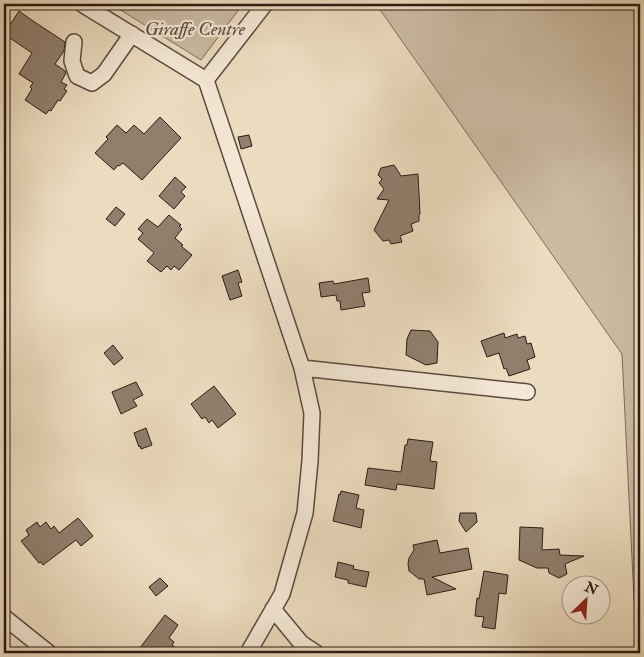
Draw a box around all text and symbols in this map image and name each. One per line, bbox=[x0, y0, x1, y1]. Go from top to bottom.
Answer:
park label: Giraffe Centre bbox=[145, 17, 246, 41]
north arrow bbox=[562, 574, 612, 624]
text: N bbox=[581, 578, 601, 599]

